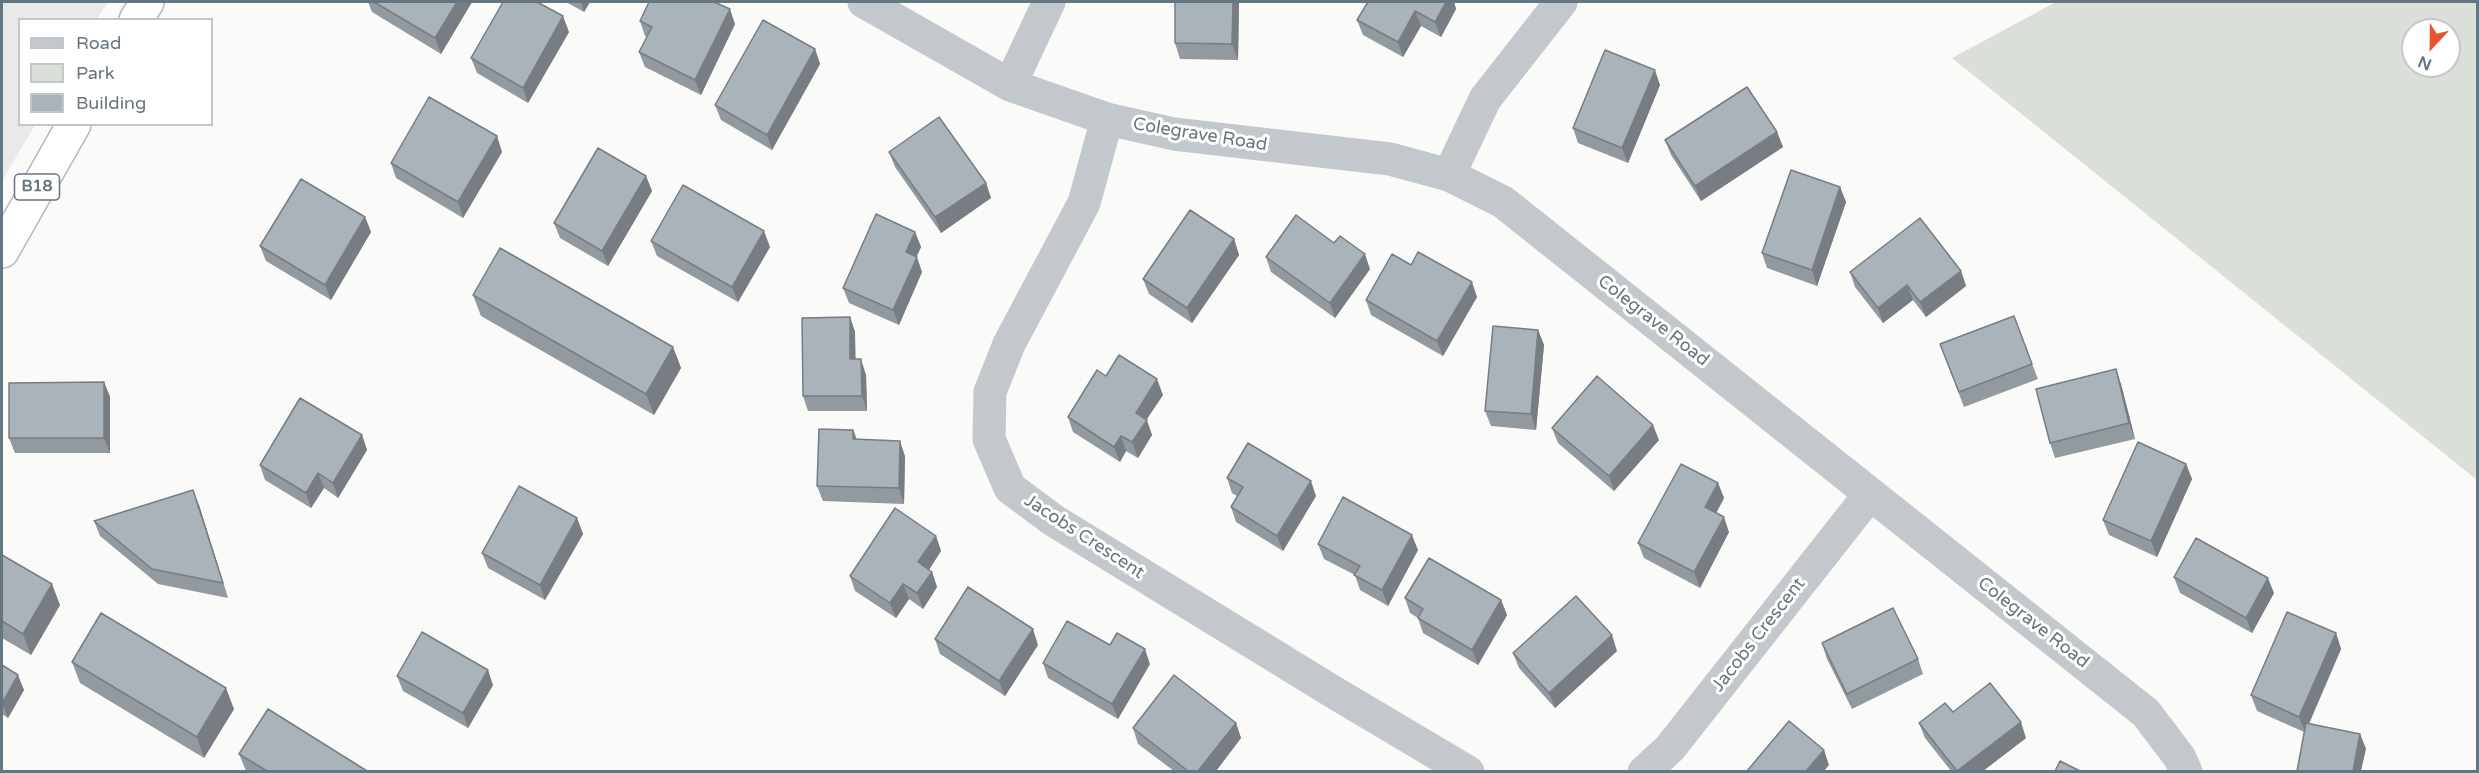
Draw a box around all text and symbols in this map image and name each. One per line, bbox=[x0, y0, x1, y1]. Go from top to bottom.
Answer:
legend bbox=[18, 18, 213, 126]
north arrow bbox=[2401, 18, 2461, 78]
text: Road bbox=[76, 32, 121, 54]
text: N bbox=[2415, 51, 2435, 75]
text: Park bbox=[76, 62, 114, 84]
text: Building bbox=[76, 92, 146, 114]
street label: Colegrave Road bbox=[1131, 114, 1269, 156]
road number: B18 bbox=[15, 174, 60, 200]
street label: Colegrave Road bbox=[1593, 271, 1713, 371]
street label: Jacobs Crescent bbox=[1020, 490, 1148, 584]
street label: Colegrave Road bbox=[1973, 573, 2093, 673]
street label: Jacobs Crescent bbox=[1708, 574, 1810, 696]

